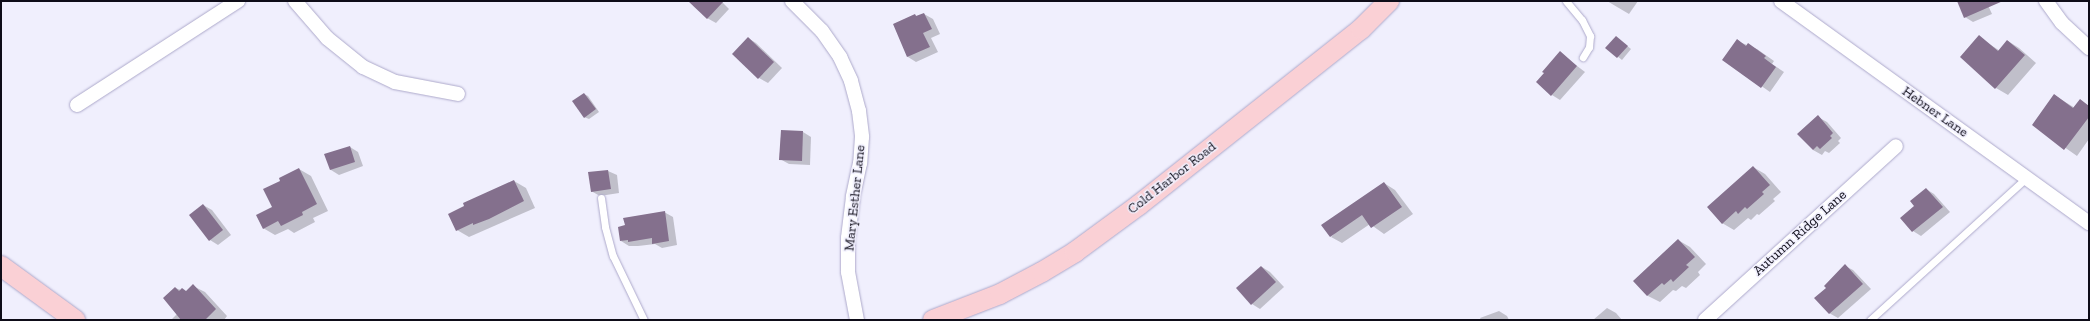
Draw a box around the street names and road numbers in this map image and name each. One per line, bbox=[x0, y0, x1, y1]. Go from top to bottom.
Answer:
street label: Hebner Lane bbox=[1899, 83, 1971, 141]
street label: Cold Harbor Road bbox=[1124, 138, 1220, 218]
street label: Mary Esther Lane bbox=[841, 144, 869, 252]
street label: Autumn Ridge Lane bbox=[1750, 187, 1850, 279]

